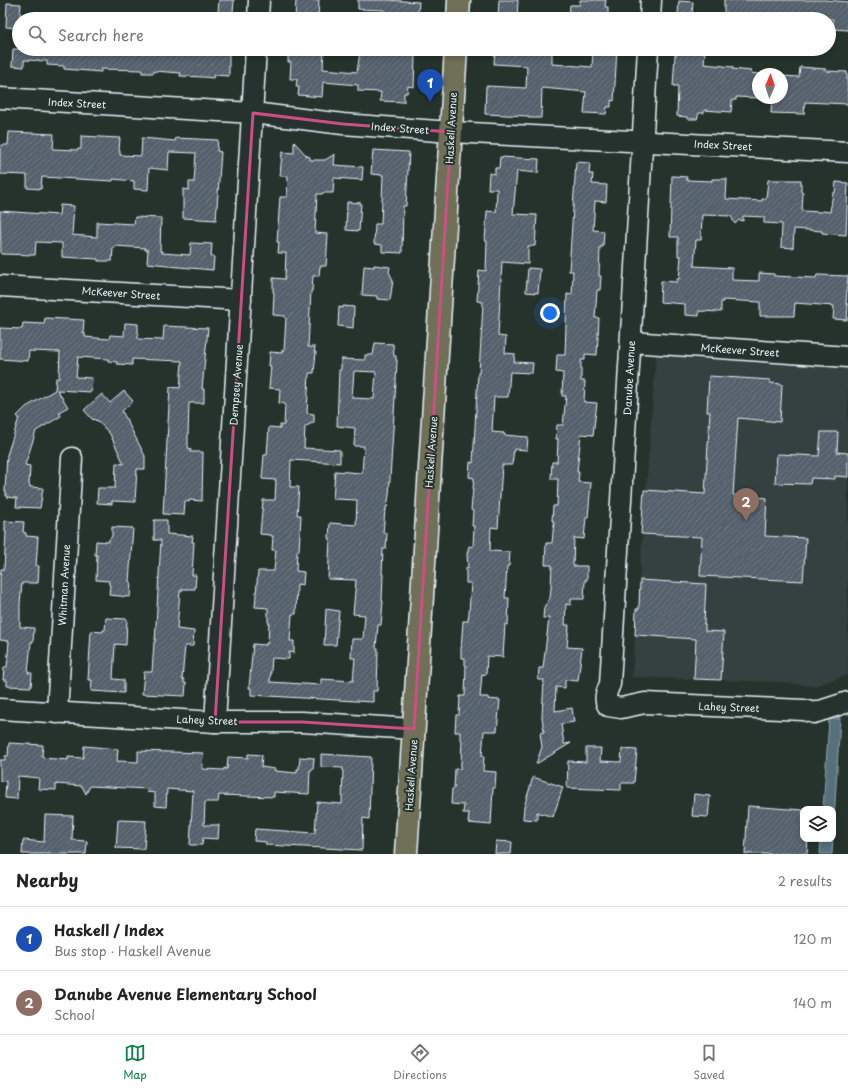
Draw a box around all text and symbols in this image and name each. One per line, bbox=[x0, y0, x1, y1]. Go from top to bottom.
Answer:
search box bbox=[12, 12, 836, 56]
icon: search bbox=[26, 23, 48, 45]
text: Search here bbox=[58, 23, 144, 46]
north arrow bbox=[752, 68, 788, 104]
pin: 1 bbox=[417, 69, 443, 102]
street label: Haskell Avenue bbox=[441, 91, 460, 164]
street label: Index Street bbox=[48, 93, 107, 112]
street label: Index Street bbox=[370, 118, 430, 137]
street label: Index Street bbox=[694, 135, 753, 154]
street label: McKeever Street bbox=[81, 282, 161, 303]
your location bbox=[540, 303, 560, 323]
street label: McKeever Street bbox=[700, 339, 780, 360]
street label: Danube Avenue bbox=[619, 340, 638, 416]
street label: Dempsey Avenue bbox=[225, 343, 246, 426]
street label: Haskell Avenue bbox=[421, 415, 441, 488]
pin: 2 bbox=[733, 488, 759, 521]
street label: Whitman Avenue bbox=[54, 543, 73, 626]
street label: Lahey Street bbox=[698, 698, 760, 715]
street label: Lahey Street bbox=[176, 711, 238, 728]
street label: Haskell Avenue bbox=[401, 738, 421, 811]
map controls bbox=[800, 806, 836, 842]
button: layers bbox=[800, 806, 836, 842]
text: Nearby bbox=[16, 867, 78, 893]
text: 2 results bbox=[778, 871, 832, 890]
text: Haskell / Index bbox=[54, 918, 164, 941]
text: 1 bbox=[26, 929, 32, 948]
text: 120 m bbox=[793, 929, 832, 948]
text: Bus stop · Haskell Avenue bbox=[54, 941, 211, 960]
text: Danube Avenue Elementary School bbox=[54, 982, 317, 1005]
text: 2 bbox=[24, 993, 34, 1012]
text: 140 m bbox=[793, 993, 832, 1012]
text: School bbox=[54, 1005, 95, 1024]
tab: Map bbox=[123, 1042, 147, 1083]
tab: Directions bbox=[393, 1042, 447, 1083]
tab: Saved bbox=[693, 1042, 725, 1083]

